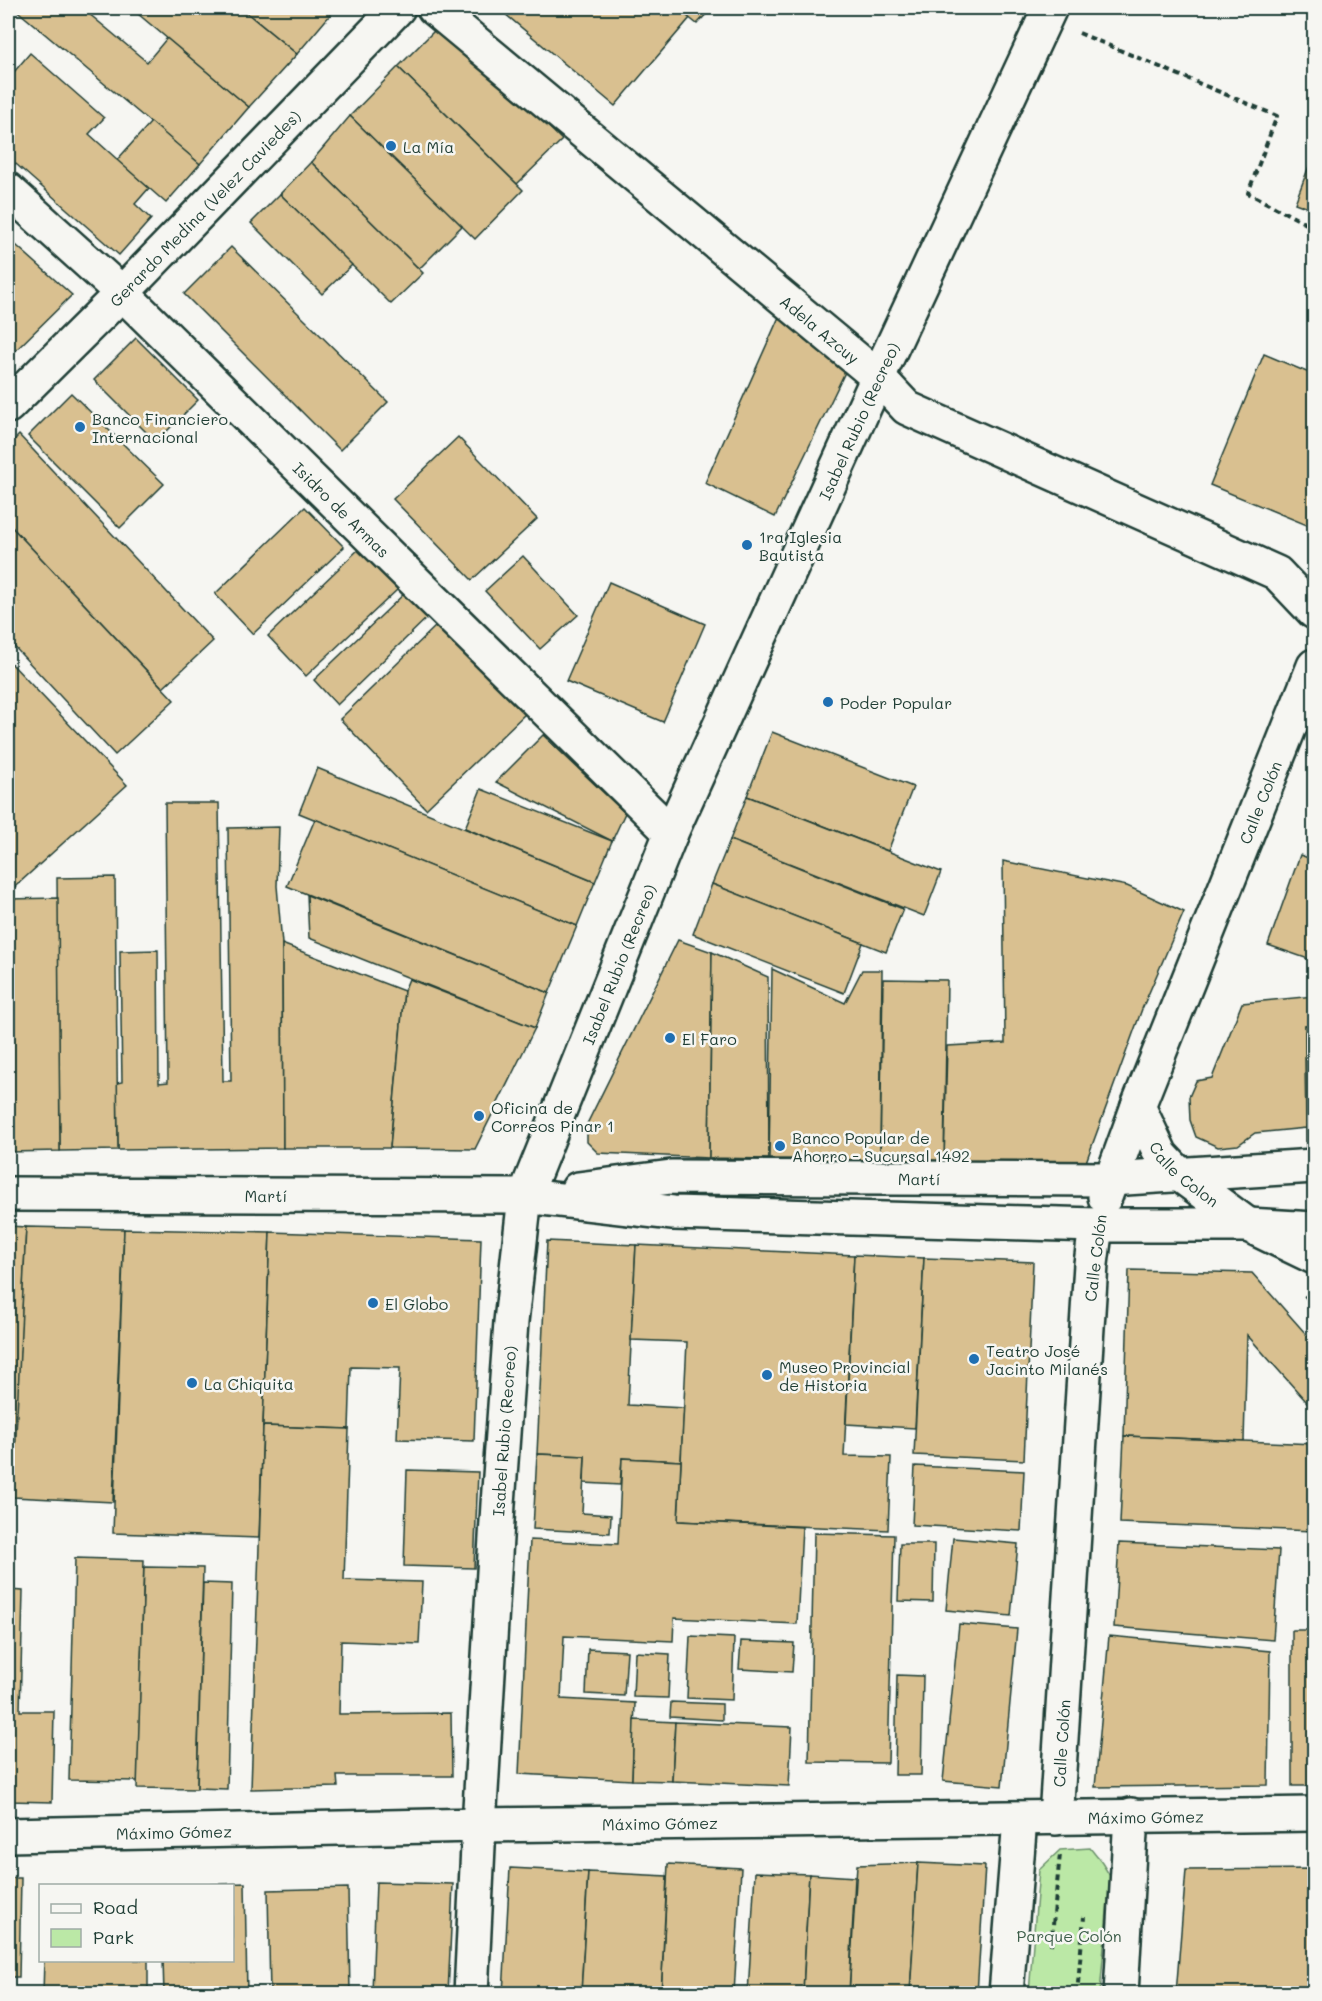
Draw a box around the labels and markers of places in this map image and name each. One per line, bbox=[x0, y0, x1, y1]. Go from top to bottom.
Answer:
place label: La Mía bbox=[403, 136, 454, 157]
marker: La Mía bbox=[384, 139, 398, 153]
place label: Banco Financiero Internacional bbox=[92, 408, 228, 447]
marker: Banco Financiero Internacional bbox=[73, 420, 87, 434]
place label: 1ra Iglesia Bautista bbox=[759, 526, 842, 565]
marker: 1ra Iglesia Bautista bbox=[740, 538, 754, 552]
place label: Poder Popular bbox=[840, 692, 952, 713]
marker: Poder Popular bbox=[821, 695, 835, 709]
place label: El Faro bbox=[682, 1028, 737, 1049]
marker: El Faro bbox=[663, 1031, 677, 1045]
place label: Oficina de Correos Pinar 1 bbox=[491, 1097, 614, 1136]
marker: Oficina de Correos Pinar 1 bbox=[472, 1109, 486, 1123]
place label: Banco Popular de Ahorro - Sucursal 1492 bbox=[792, 1127, 970, 1166]
marker: Banco Popular de Ahorro - Sucursal 1492 bbox=[773, 1139, 787, 1153]
place label: El Globo bbox=[385, 1293, 448, 1314]
marker: El Globo bbox=[366, 1296, 380, 1310]
place label: Teatro José Jacinto Milanés bbox=[986, 1340, 1108, 1379]
marker: Teatro José Jacinto Milanés bbox=[967, 1352, 981, 1366]
place label: Museo Provincial de Historia bbox=[779, 1356, 911, 1395]
marker: Museo Provincial de Historia bbox=[760, 1368, 774, 1382]
place label: La Chiquita bbox=[204, 1373, 294, 1394]
marker: La Chiquita bbox=[185, 1376, 199, 1390]

